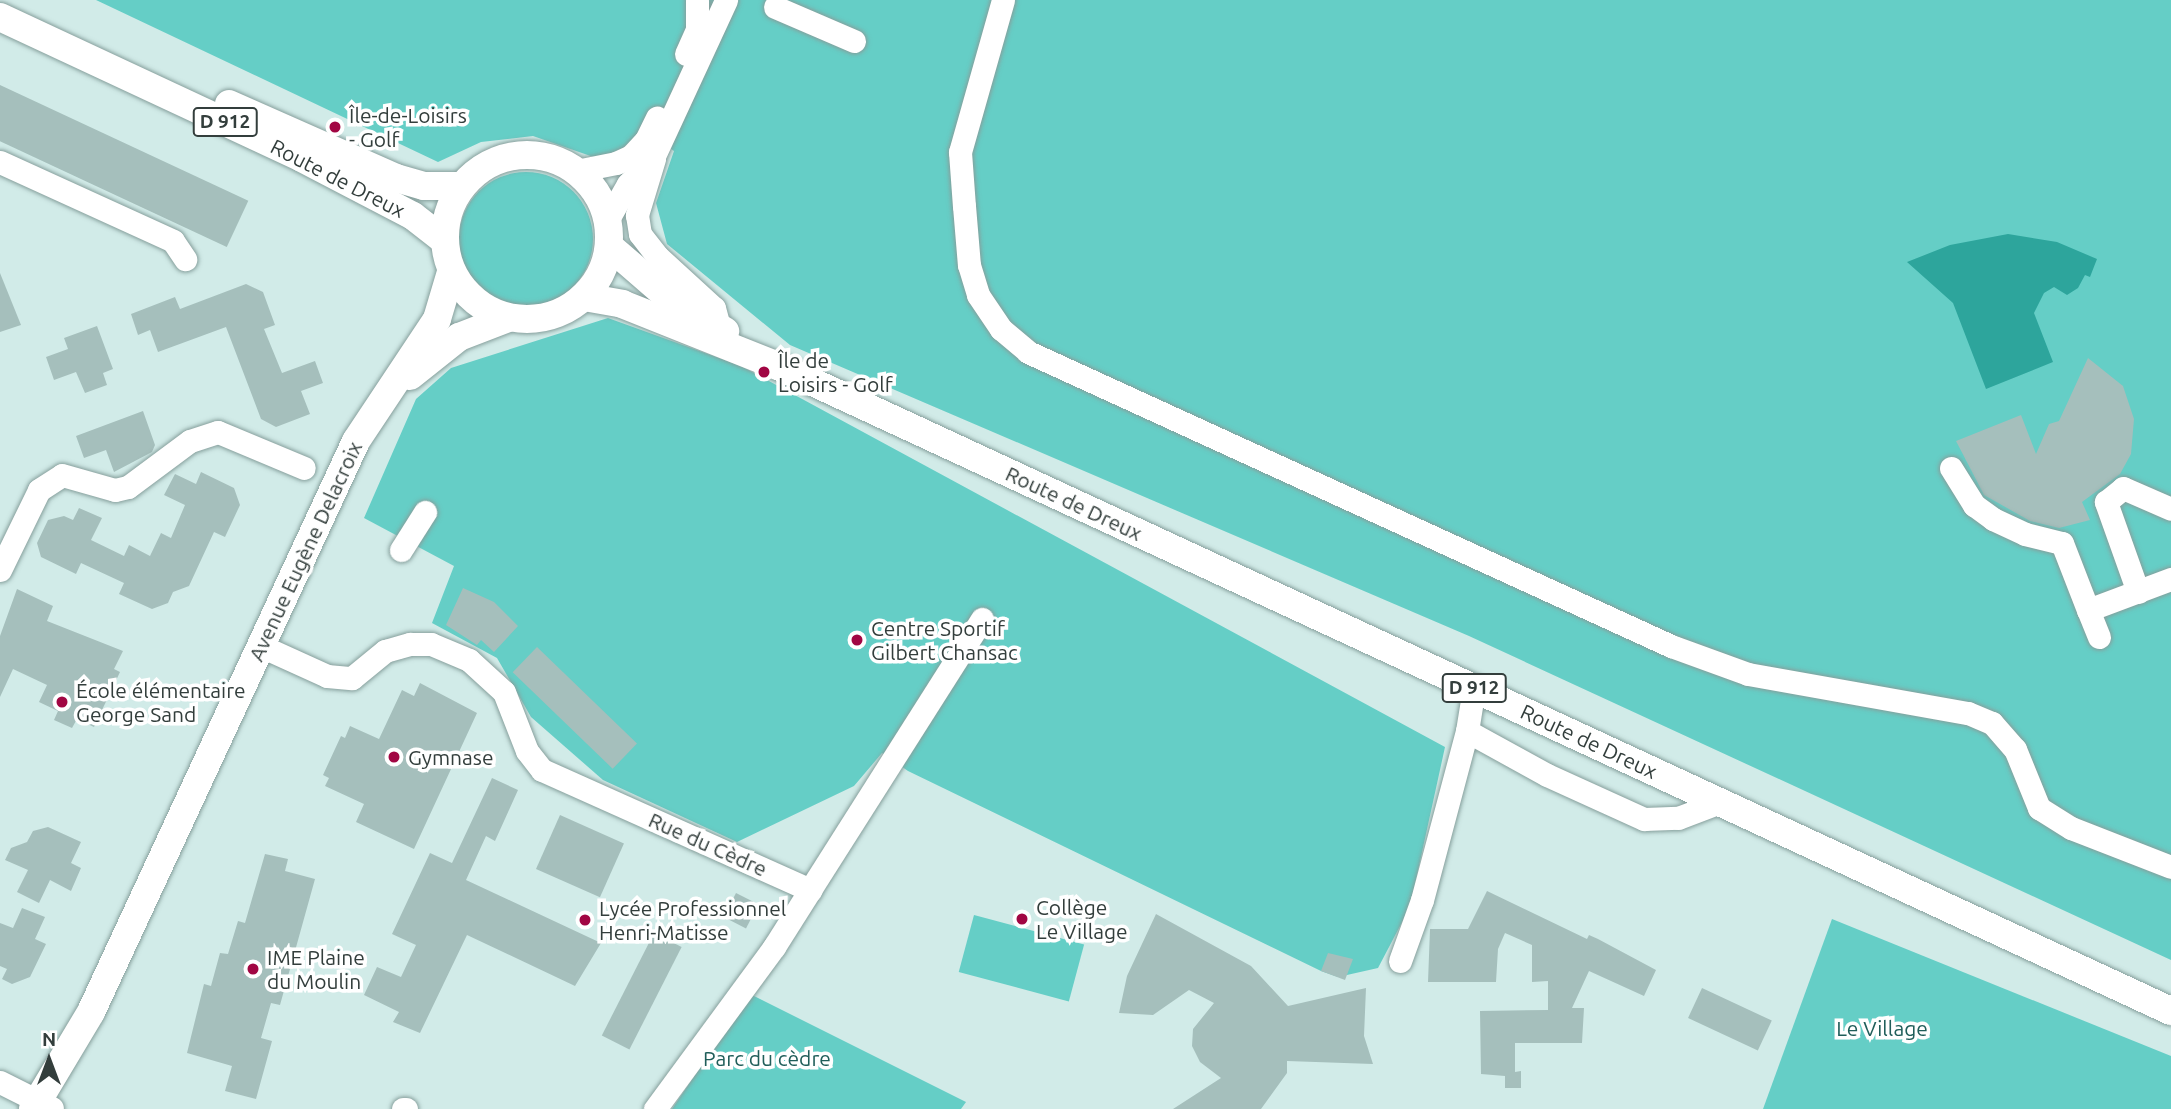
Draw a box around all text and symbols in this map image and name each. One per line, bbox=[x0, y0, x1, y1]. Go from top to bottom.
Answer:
place label: Île-de-Loisirs - Golf bbox=[349, 102, 467, 152]
road number: D 912 bbox=[192, 106, 258, 138]
marker: Île-de-Loisirs - Golf bbox=[327, 119, 343, 135]
street label: Route de Dreux bbox=[267, 133, 409, 223]
place label: Île de Loisirs - Golf bbox=[778, 347, 893, 397]
marker: Île de Loisirs - Golf bbox=[756, 364, 772, 380]
street label: Avenue Eugène Delacroix bbox=[243, 437, 367, 665]
street label: Route de Dreux bbox=[1002, 460, 1146, 546]
place label: Centre Sportif Gilbert Chansac bbox=[871, 615, 1018, 665]
marker: Centre Sportif Gilbert Chansac bbox=[849, 632, 865, 648]
road number: D 912 bbox=[1441, 673, 1507, 704]
place label: École élémentaire George Sand bbox=[76, 677, 246, 727]
marker: École élémentaire George Sand bbox=[54, 694, 70, 710]
street label: Route de Dreux bbox=[1517, 698, 1661, 784]
place label: Gymnase bbox=[408, 744, 494, 770]
marker: Gymnase bbox=[386, 749, 402, 765]
street label: Rue du Cèdre bbox=[645, 807, 771, 881]
place label: Collège Le Village bbox=[1036, 894, 1128, 944]
place label: Lycée Professionnel Henri-Matisse bbox=[599, 895, 786, 945]
marker: Collège Le Village bbox=[1014, 911, 1030, 927]
marker: Lycée Professionnel Henri-Matisse bbox=[577, 912, 593, 928]
place label: IME Plaine du Moulin bbox=[267, 944, 365, 994]
marker: IME Plaine du Moulin bbox=[245, 961, 261, 977]
park label: Le Village bbox=[1836, 1015, 1928, 1041]
north arrow bbox=[14, 1025, 84, 1095]
text: N bbox=[42, 1028, 56, 1050]
park label: Parc du cèdre bbox=[703, 1045, 831, 1071]

